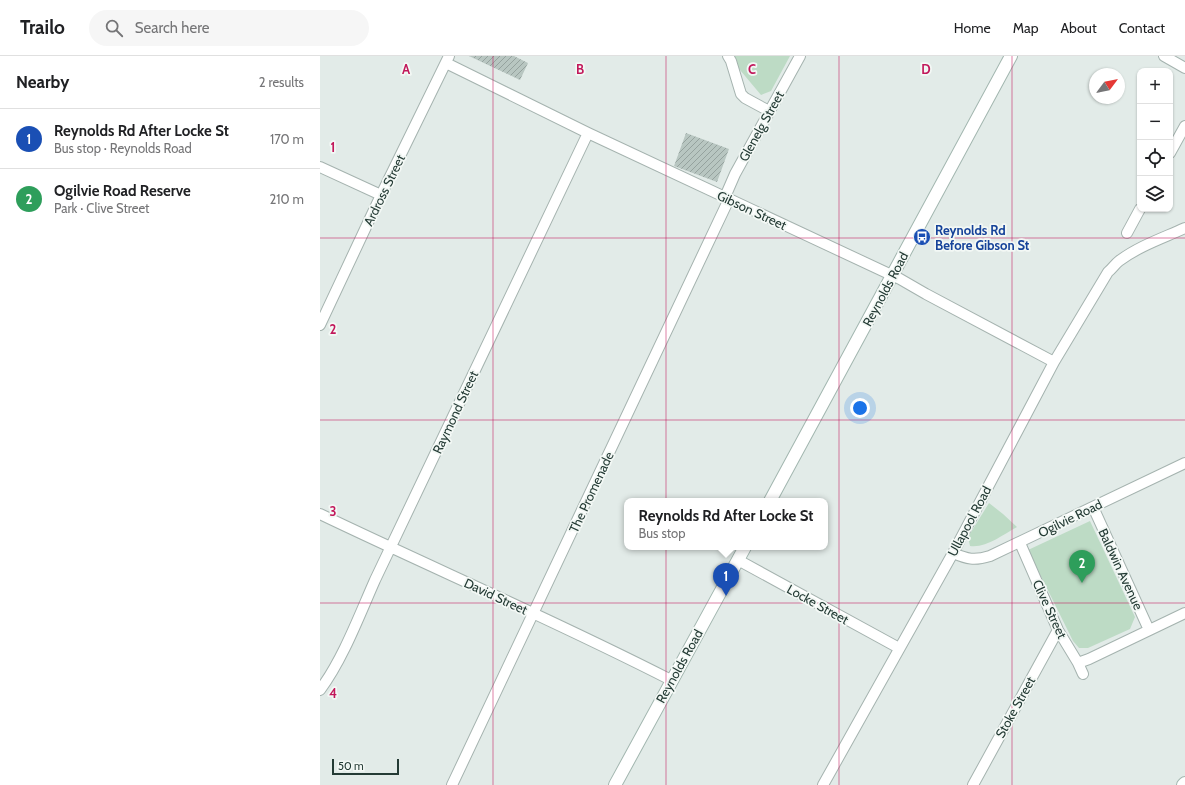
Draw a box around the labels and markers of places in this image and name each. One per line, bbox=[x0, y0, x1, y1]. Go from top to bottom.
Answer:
place label: Reynolds Rd Before Gibson St bbox=[935, 222, 1030, 253]
bus stop icon: Reynolds Rd Before Gibson St bbox=[912, 227, 932, 247]
pin: 2 bbox=[1069, 550, 1095, 583]
pin: 1 bbox=[713, 563, 739, 596]

